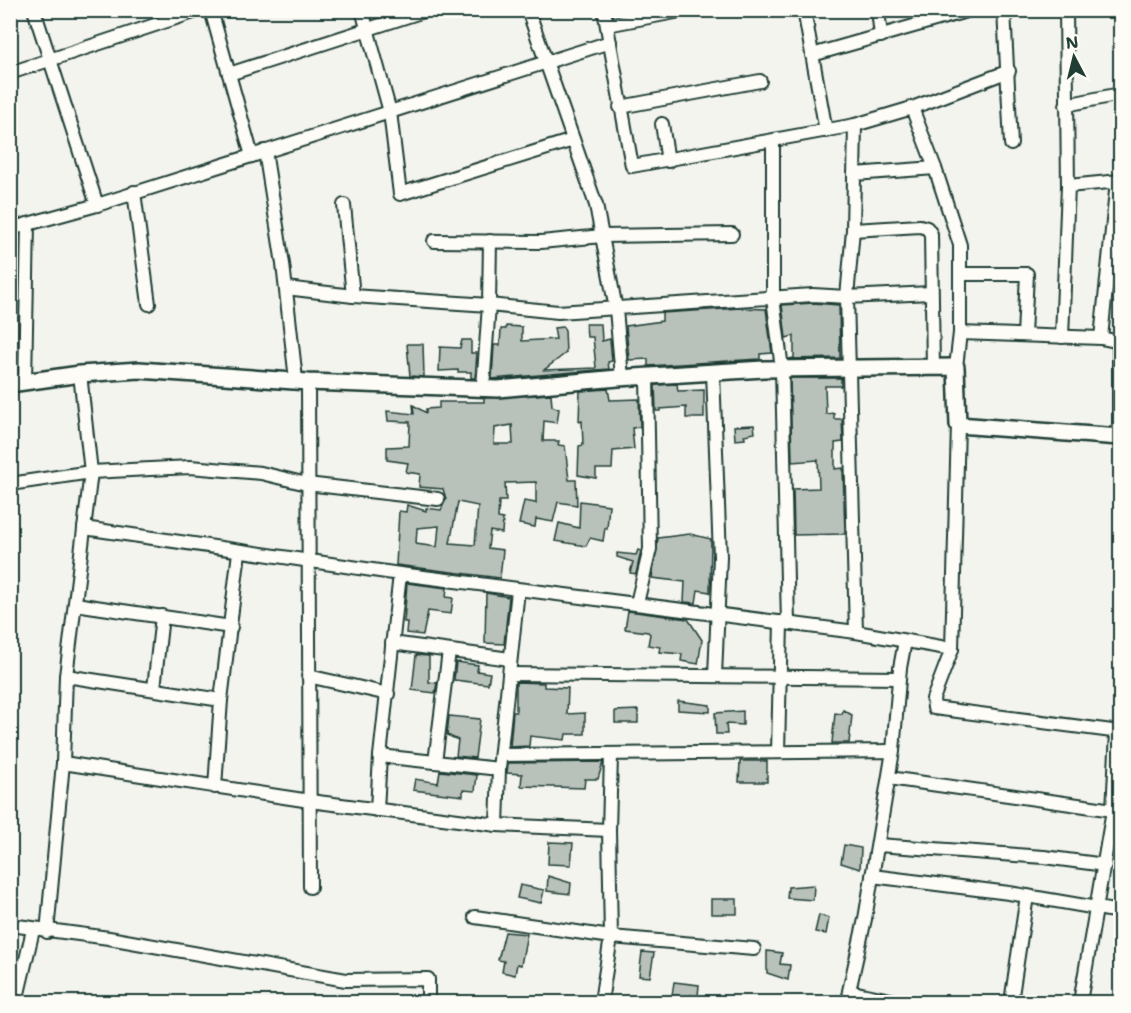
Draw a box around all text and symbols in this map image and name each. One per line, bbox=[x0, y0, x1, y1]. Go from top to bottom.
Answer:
north arrow bbox=[1044, 27, 1104, 87]
text: N bbox=[1065, 31, 1080, 54]

